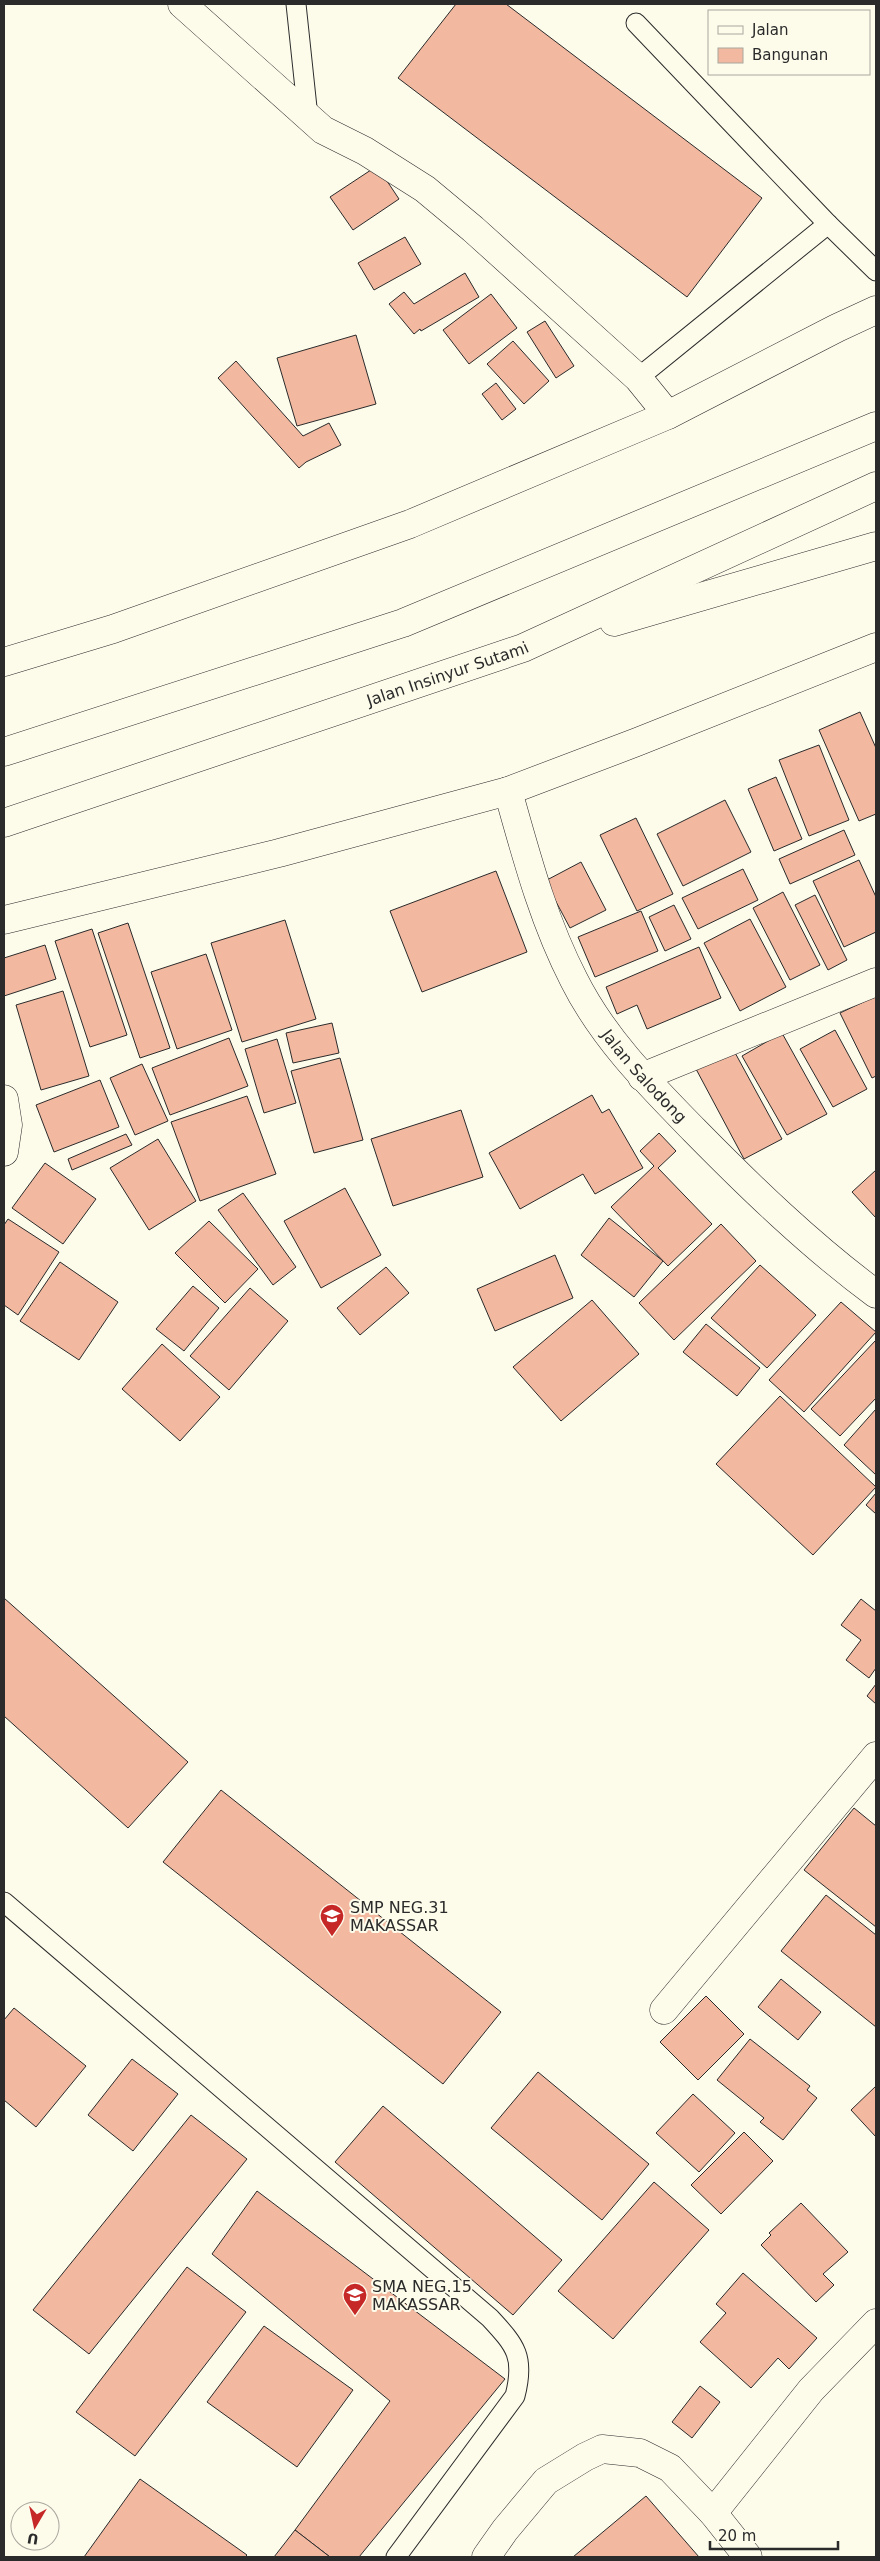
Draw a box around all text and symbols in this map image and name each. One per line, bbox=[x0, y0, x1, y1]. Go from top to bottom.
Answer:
legend bbox=[708, 10, 870, 75]
text: Jalan bbox=[751, 21, 788, 39]
text: Bangunan bbox=[752, 46, 828, 64]
street label: Jalan Insinyur Sutami bbox=[363, 637, 532, 710]
street label: Jalan Salodong bbox=[597, 1025, 691, 1126]
place label: SMP NEG.31 MAKASSAR bbox=[350, 1898, 449, 1935]
school or university icon: SMP NEG.31 MAKASSAR bbox=[319, 1903, 345, 1937]
place label: SMA NEG.15 MAKASSAR bbox=[372, 2277, 472, 2314]
school or university icon: SMA NEG.15 MAKASSAR bbox=[342, 2282, 368, 2316]
north arrow bbox=[10, 2501, 60, 2551]
scale bar bbox=[710, 2518, 838, 2550]
text: 20 m bbox=[718, 2527, 756, 2545]
text: U bbox=[26, 2530, 40, 2548]

